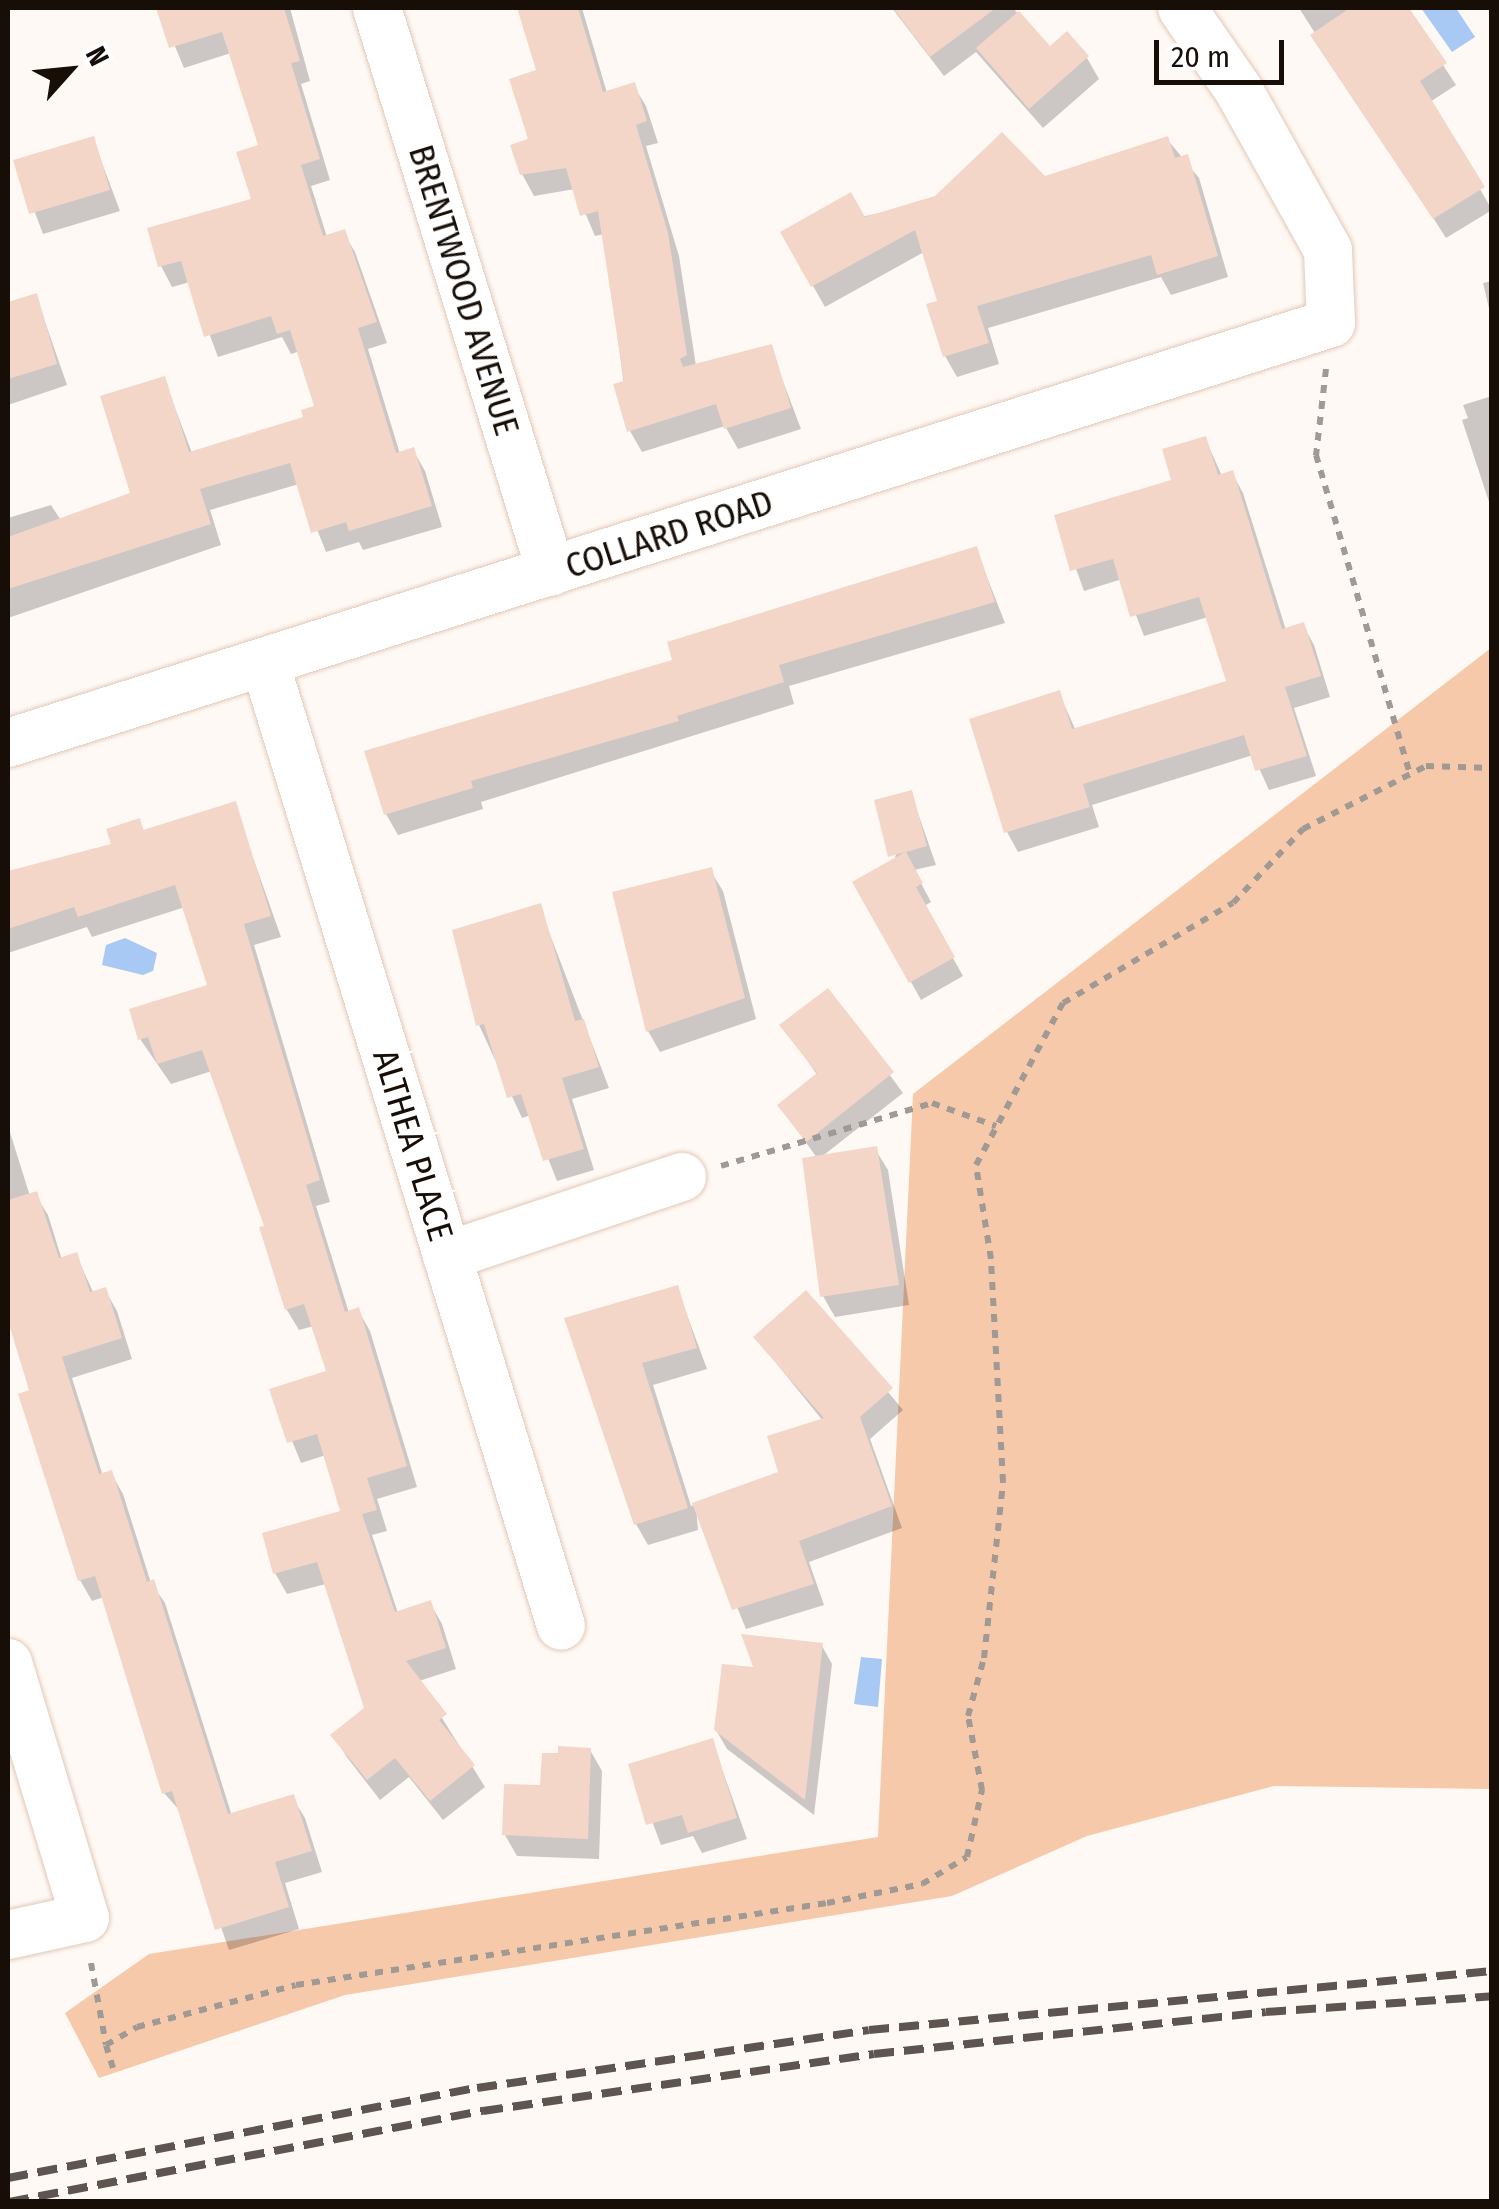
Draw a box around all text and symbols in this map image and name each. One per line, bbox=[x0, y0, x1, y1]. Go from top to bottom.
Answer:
north arrow bbox=[20, 20, 120, 120]
scale bar bbox=[1159, 20, 1289, 82]
text: 20 m bbox=[1171, 39, 1230, 75]
text: N bbox=[79, 41, 116, 71]
street label: BRENTWOOD AVENUE bbox=[400, 140, 528, 440]
street label: COLLARD ROAD bbox=[560, 481, 778, 587]
street label: ALTHEA PLACE bbox=[364, 1044, 462, 1246]

